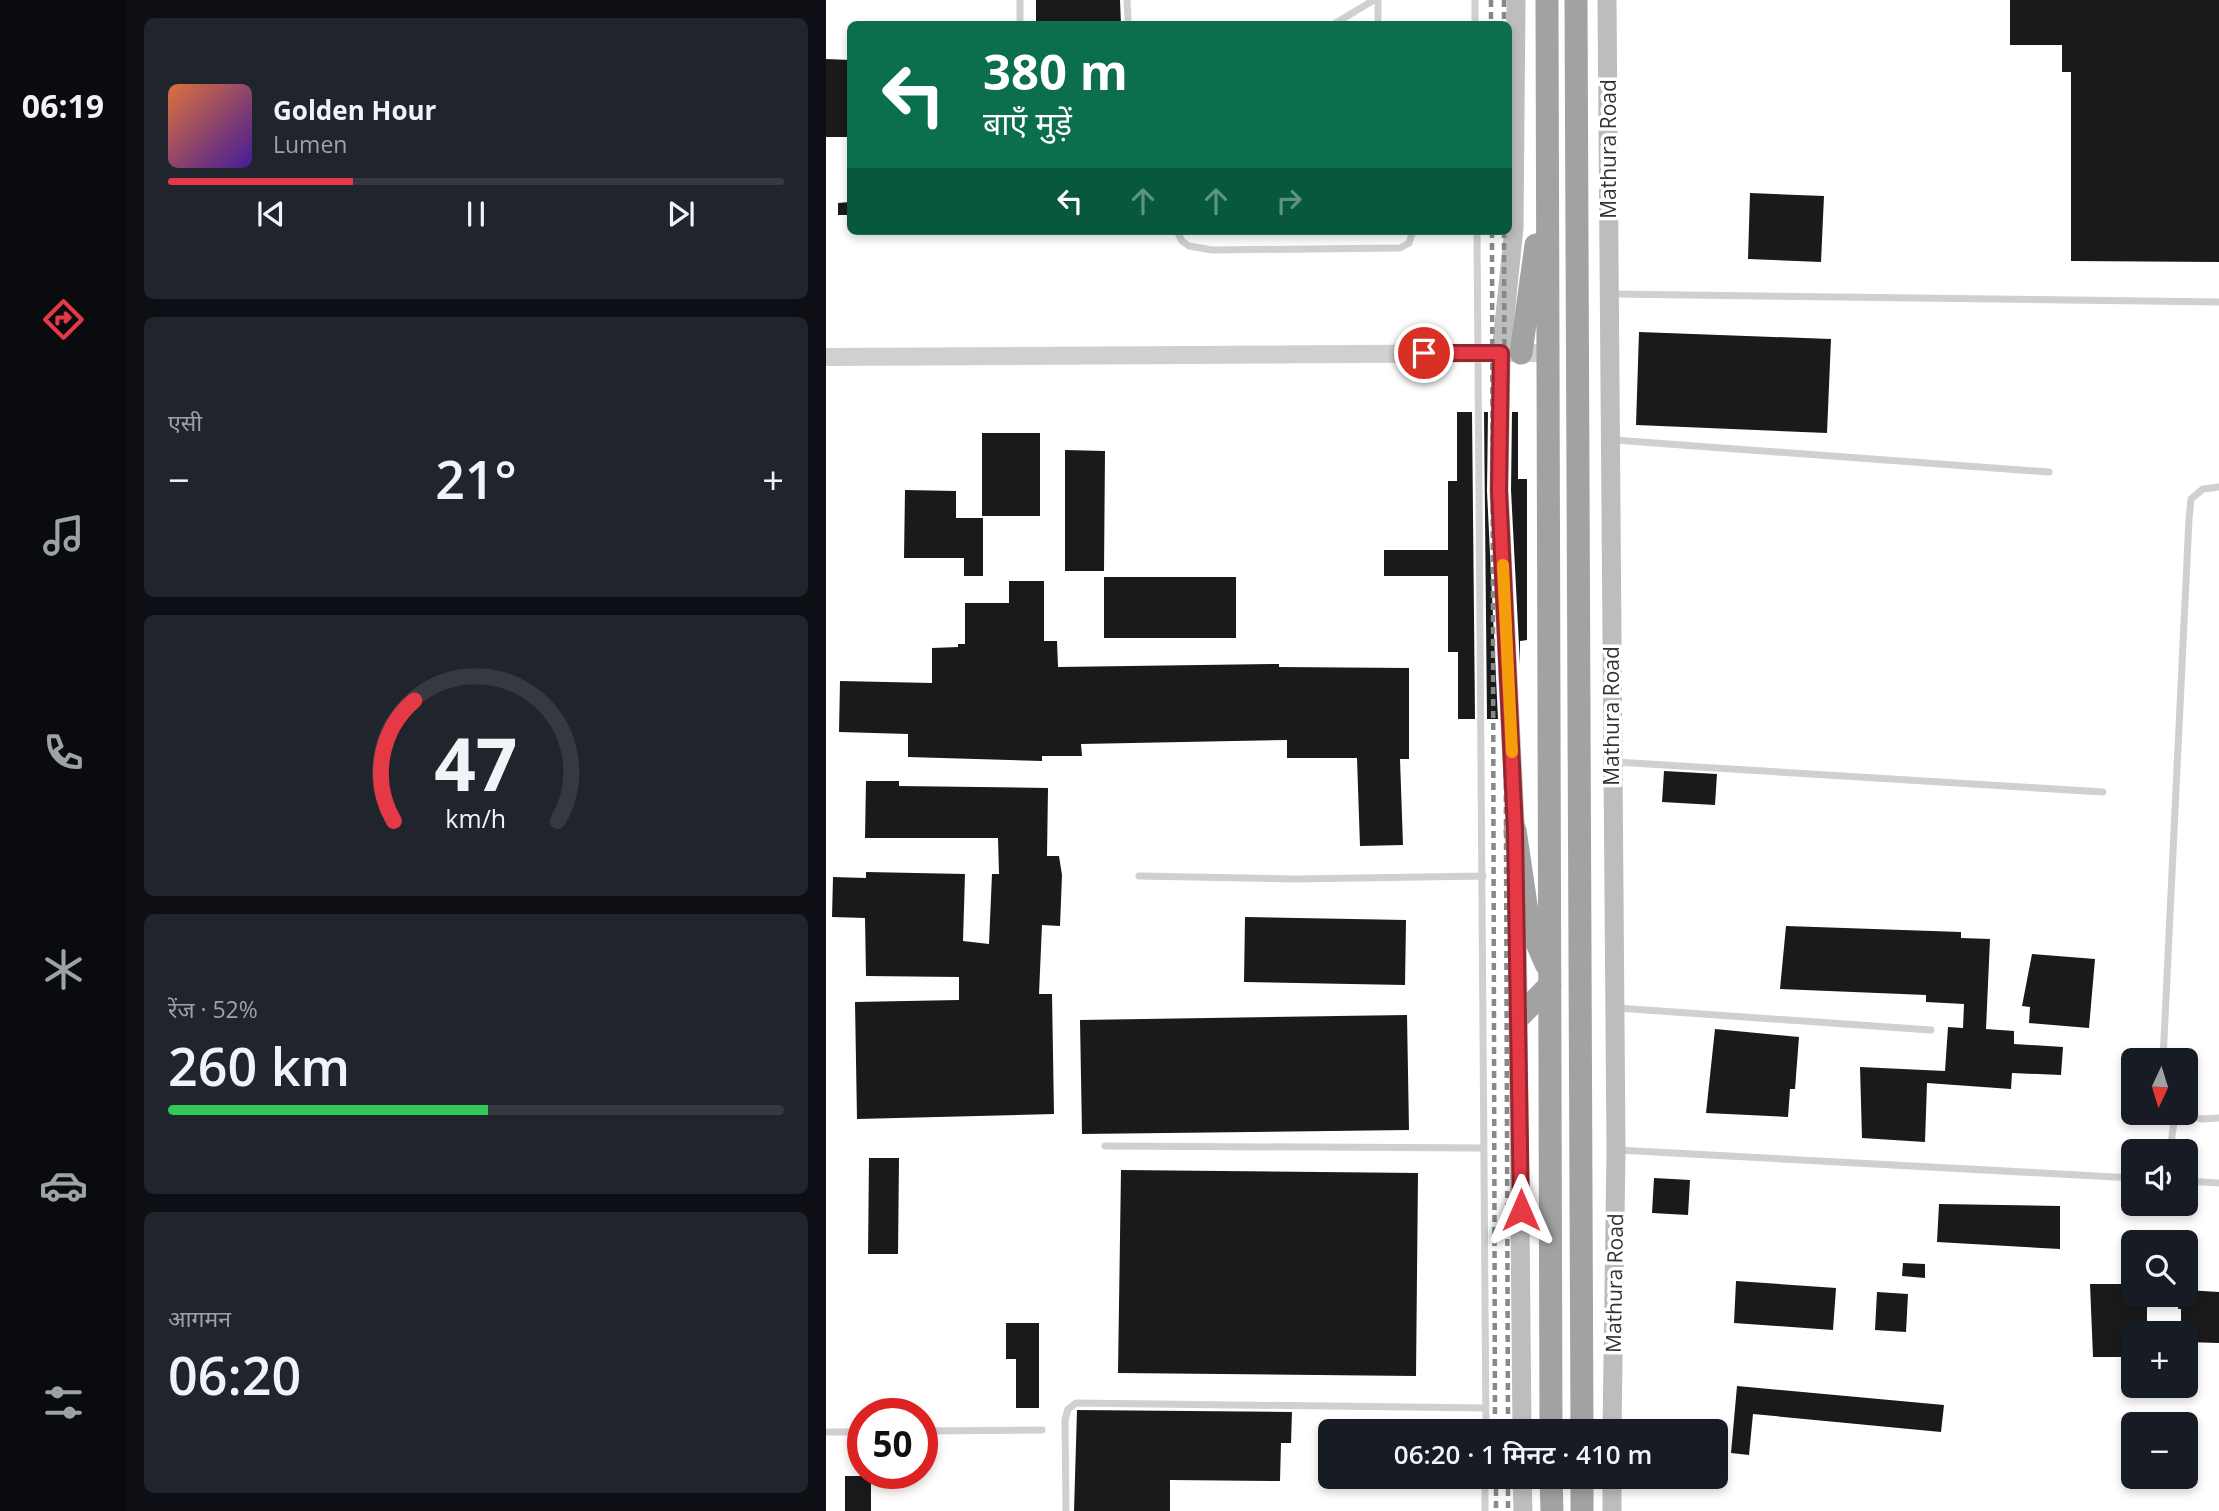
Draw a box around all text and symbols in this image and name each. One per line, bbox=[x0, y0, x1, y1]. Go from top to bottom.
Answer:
text: 380 m bbox=[983, 38, 1128, 104]
icon: left bbox=[868, 49, 959, 140]
street label: Mathura Road bbox=[1594, 79, 1622, 219]
text: 06:19 bbox=[22, 84, 104, 127]
text: Golden Hour bbox=[273, 92, 436, 128]
text: बाएँ मुड़ें bbox=[983, 101, 1072, 144]
text: Lumen bbox=[273, 128, 347, 160]
icon: left bbox=[1051, 182, 1089, 220]
icon: ahead bbox=[1124, 182, 1162, 220]
icon: ahead bbox=[1197, 182, 1235, 220]
icon: right bbox=[1270, 182, 1308, 220]
icon: previous bbox=[252, 195, 290, 233]
icon: pause bbox=[457, 195, 495, 233]
icon: next bbox=[662, 195, 700, 233]
icon: directions bbox=[39, 295, 88, 344]
pin bbox=[1394, 323, 1454, 383]
icon: arrive bbox=[1405, 334, 1443, 372]
text: एसी bbox=[168, 406, 202, 438]
text: 21° bbox=[435, 443, 517, 514]
text: − bbox=[168, 453, 190, 505]
text: + bbox=[762, 453, 784, 505]
icon: music bbox=[39, 511, 88, 560]
street label: Mathura Road bbox=[1597, 646, 1625, 786]
text: 47 bbox=[434, 714, 518, 813]
icon: phone bbox=[39, 728, 88, 777]
text: km/h bbox=[446, 801, 506, 835]
icon: climate bbox=[39, 945, 88, 994]
text: रेंज · 52% bbox=[168, 993, 258, 1025]
text: 260 km bbox=[168, 1030, 350, 1101]
north arrow bbox=[2121, 1048, 2198, 1125]
map controls bbox=[2121, 1048, 2198, 1489]
button: sound bbox=[2121, 1139, 2198, 1216]
icon: car bbox=[39, 1161, 88, 1210]
position arrow bbox=[1484, 1173, 1558, 1247]
street label: Mathura Road bbox=[1599, 1213, 1629, 1353]
button: search bbox=[2121, 1230, 2198, 1307]
text: आगमन bbox=[168, 1302, 231, 1334]
button: + bbox=[2121, 1321, 2198, 1398]
text: 06:20 bbox=[168, 1339, 301, 1410]
icon: filters bbox=[39, 1378, 88, 1427]
speed limit sign: 50 bbox=[847, 1398, 938, 1489]
button: − bbox=[2121, 1412, 2198, 1489]
text: 06:20 · 1 मिनट · 410 m bbox=[1394, 1436, 1652, 1472]

